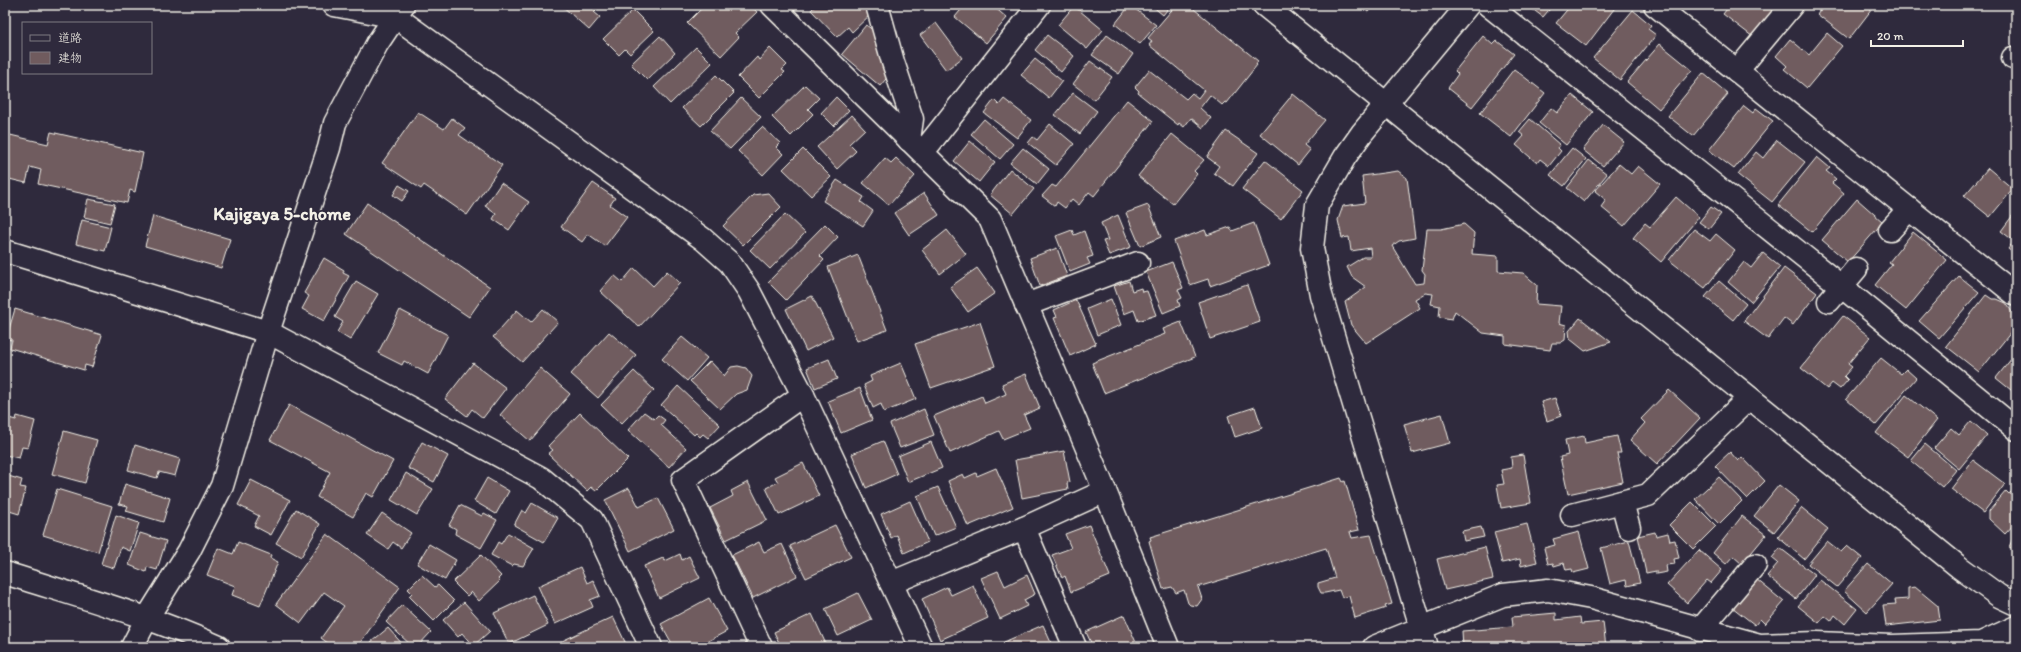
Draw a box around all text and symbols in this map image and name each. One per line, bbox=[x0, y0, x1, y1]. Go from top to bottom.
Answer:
legend bbox=[22, 22, 152, 74]
scale bar bbox=[1871, 22, 1963, 48]
text: 20 m bbox=[1877, 29, 1904, 43]
text: 道路 bbox=[58, 31, 82, 45]
text: 建物 bbox=[58, 51, 82, 65]
district label: Kajigaya 5-chome bbox=[213, 203, 351, 225]

